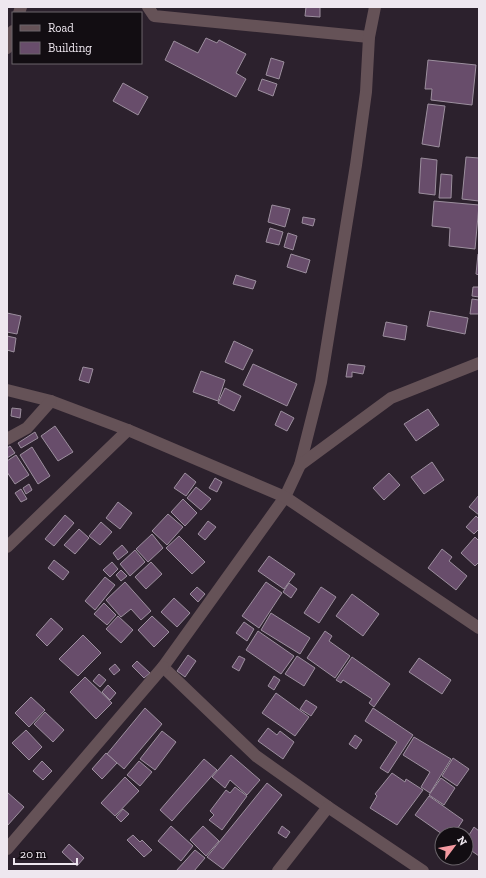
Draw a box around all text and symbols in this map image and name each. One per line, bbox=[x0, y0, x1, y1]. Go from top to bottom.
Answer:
legend bbox=[12, 12, 142, 64]
text: Road bbox=[48, 21, 74, 35]
text: Building bbox=[48, 41, 92, 55]
north arrow bbox=[434, 826, 474, 866]
text: N bbox=[454, 834, 470, 848]
scale bar bbox=[14, 840, 77, 866]
text: 20 m bbox=[20, 847, 47, 861]

